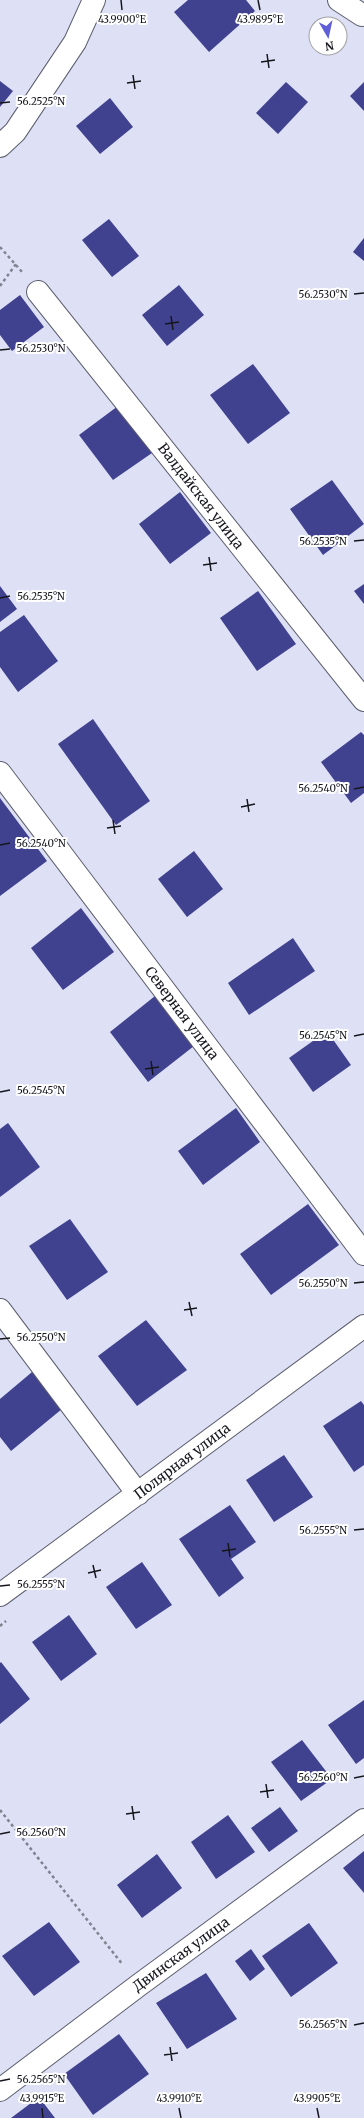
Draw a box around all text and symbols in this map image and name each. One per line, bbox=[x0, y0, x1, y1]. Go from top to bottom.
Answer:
text: 43.9900°E bbox=[98, 13, 147, 26]
text: 43.9895°E bbox=[237, 13, 284, 26]
north arrow bbox=[308, 16, 348, 56]
text: N bbox=[324, 38, 335, 54]
text: 56.2525°N bbox=[17, 95, 65, 108]
text: 56.2530°N bbox=[299, 288, 348, 301]
text: 56.2530°N bbox=[17, 342, 66, 355]
street label: Валдайская улица bbox=[154, 439, 248, 553]
text: 56.2535°N bbox=[299, 535, 347, 548]
text: 56.2535°N bbox=[17, 590, 65, 603]
text: 56.2540°N bbox=[298, 782, 348, 795]
text: 56.2540°N bbox=[16, 837, 66, 850]
street label: Северная улица bbox=[141, 963, 223, 1064]
text: 56.2545°N bbox=[299, 1029, 347, 1042]
text: 56.2545°N bbox=[17, 1084, 65, 1097]
text: 56.2550°N bbox=[299, 1277, 348, 1290]
text: 56.2550°N bbox=[17, 1331, 66, 1344]
street label: Полярная улица bbox=[130, 1419, 234, 1503]
text: 56.2555°N bbox=[299, 1524, 347, 1537]
text: 56.2555°N bbox=[17, 1578, 65, 1591]
text: 56.2560°N bbox=[298, 1771, 348, 1784]
text: 56.2560°N bbox=[16, 1826, 66, 1839]
street label: Двинская улица bbox=[129, 1913, 233, 1995]
text: 56.2565°N bbox=[299, 2018, 348, 2031]
text: 56.2565°N bbox=[17, 2073, 66, 2086]
text: 43.9915°E bbox=[20, 2092, 65, 2105]
text: 43.9910°E bbox=[156, 2092, 202, 2105]
text: 43.9905°E bbox=[294, 2092, 341, 2105]

